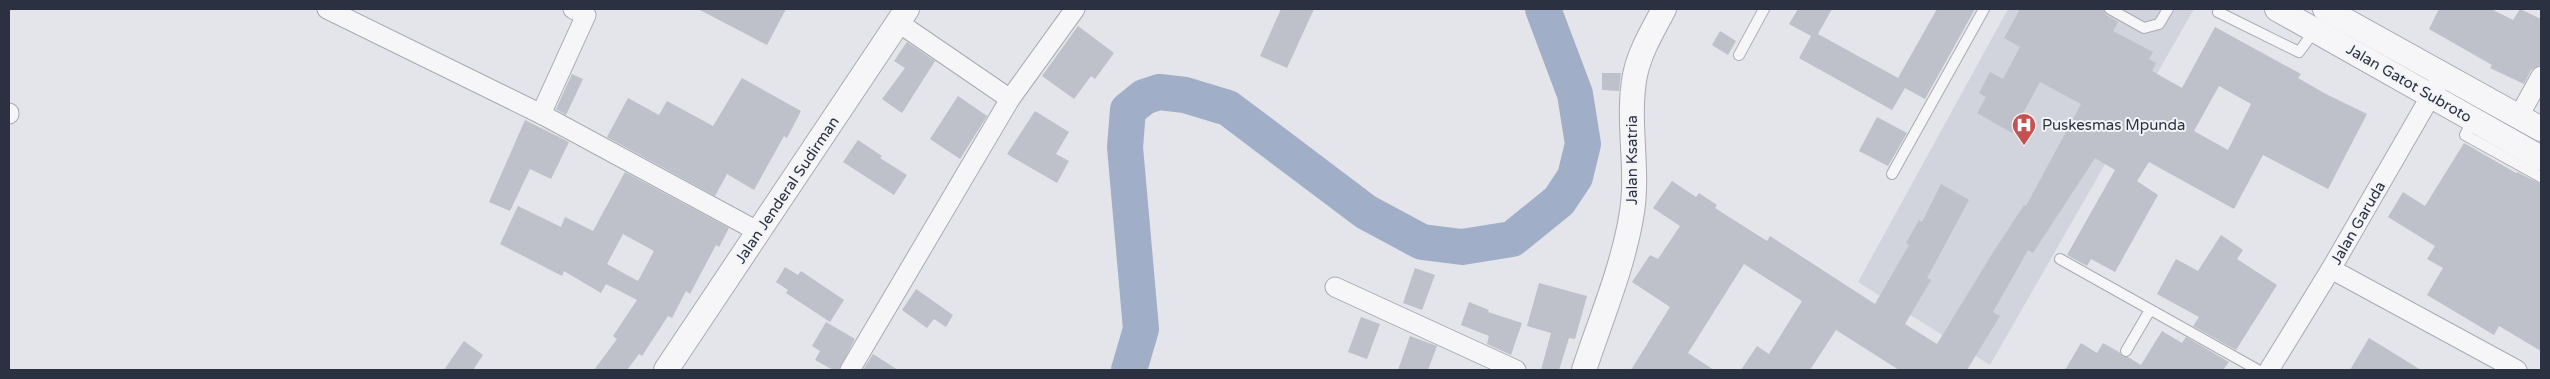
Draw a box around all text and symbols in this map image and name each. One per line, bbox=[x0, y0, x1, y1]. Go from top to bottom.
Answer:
street label: Jalan Gatot Subroto bbox=[2343, 40, 2475, 126]
hospital icon: Puskesmas Mpunda bbox=[2011, 112, 2037, 146]
street label: Jalan Jenderal Sudirman bbox=[731, 113, 843, 267]
street label: Jalan Ksatria bbox=[1623, 115, 1641, 205]
place label: Puskesmas Mpunda bbox=[2042, 116, 2185, 134]
street label: Jalan Garuda bbox=[2327, 178, 2389, 268]

